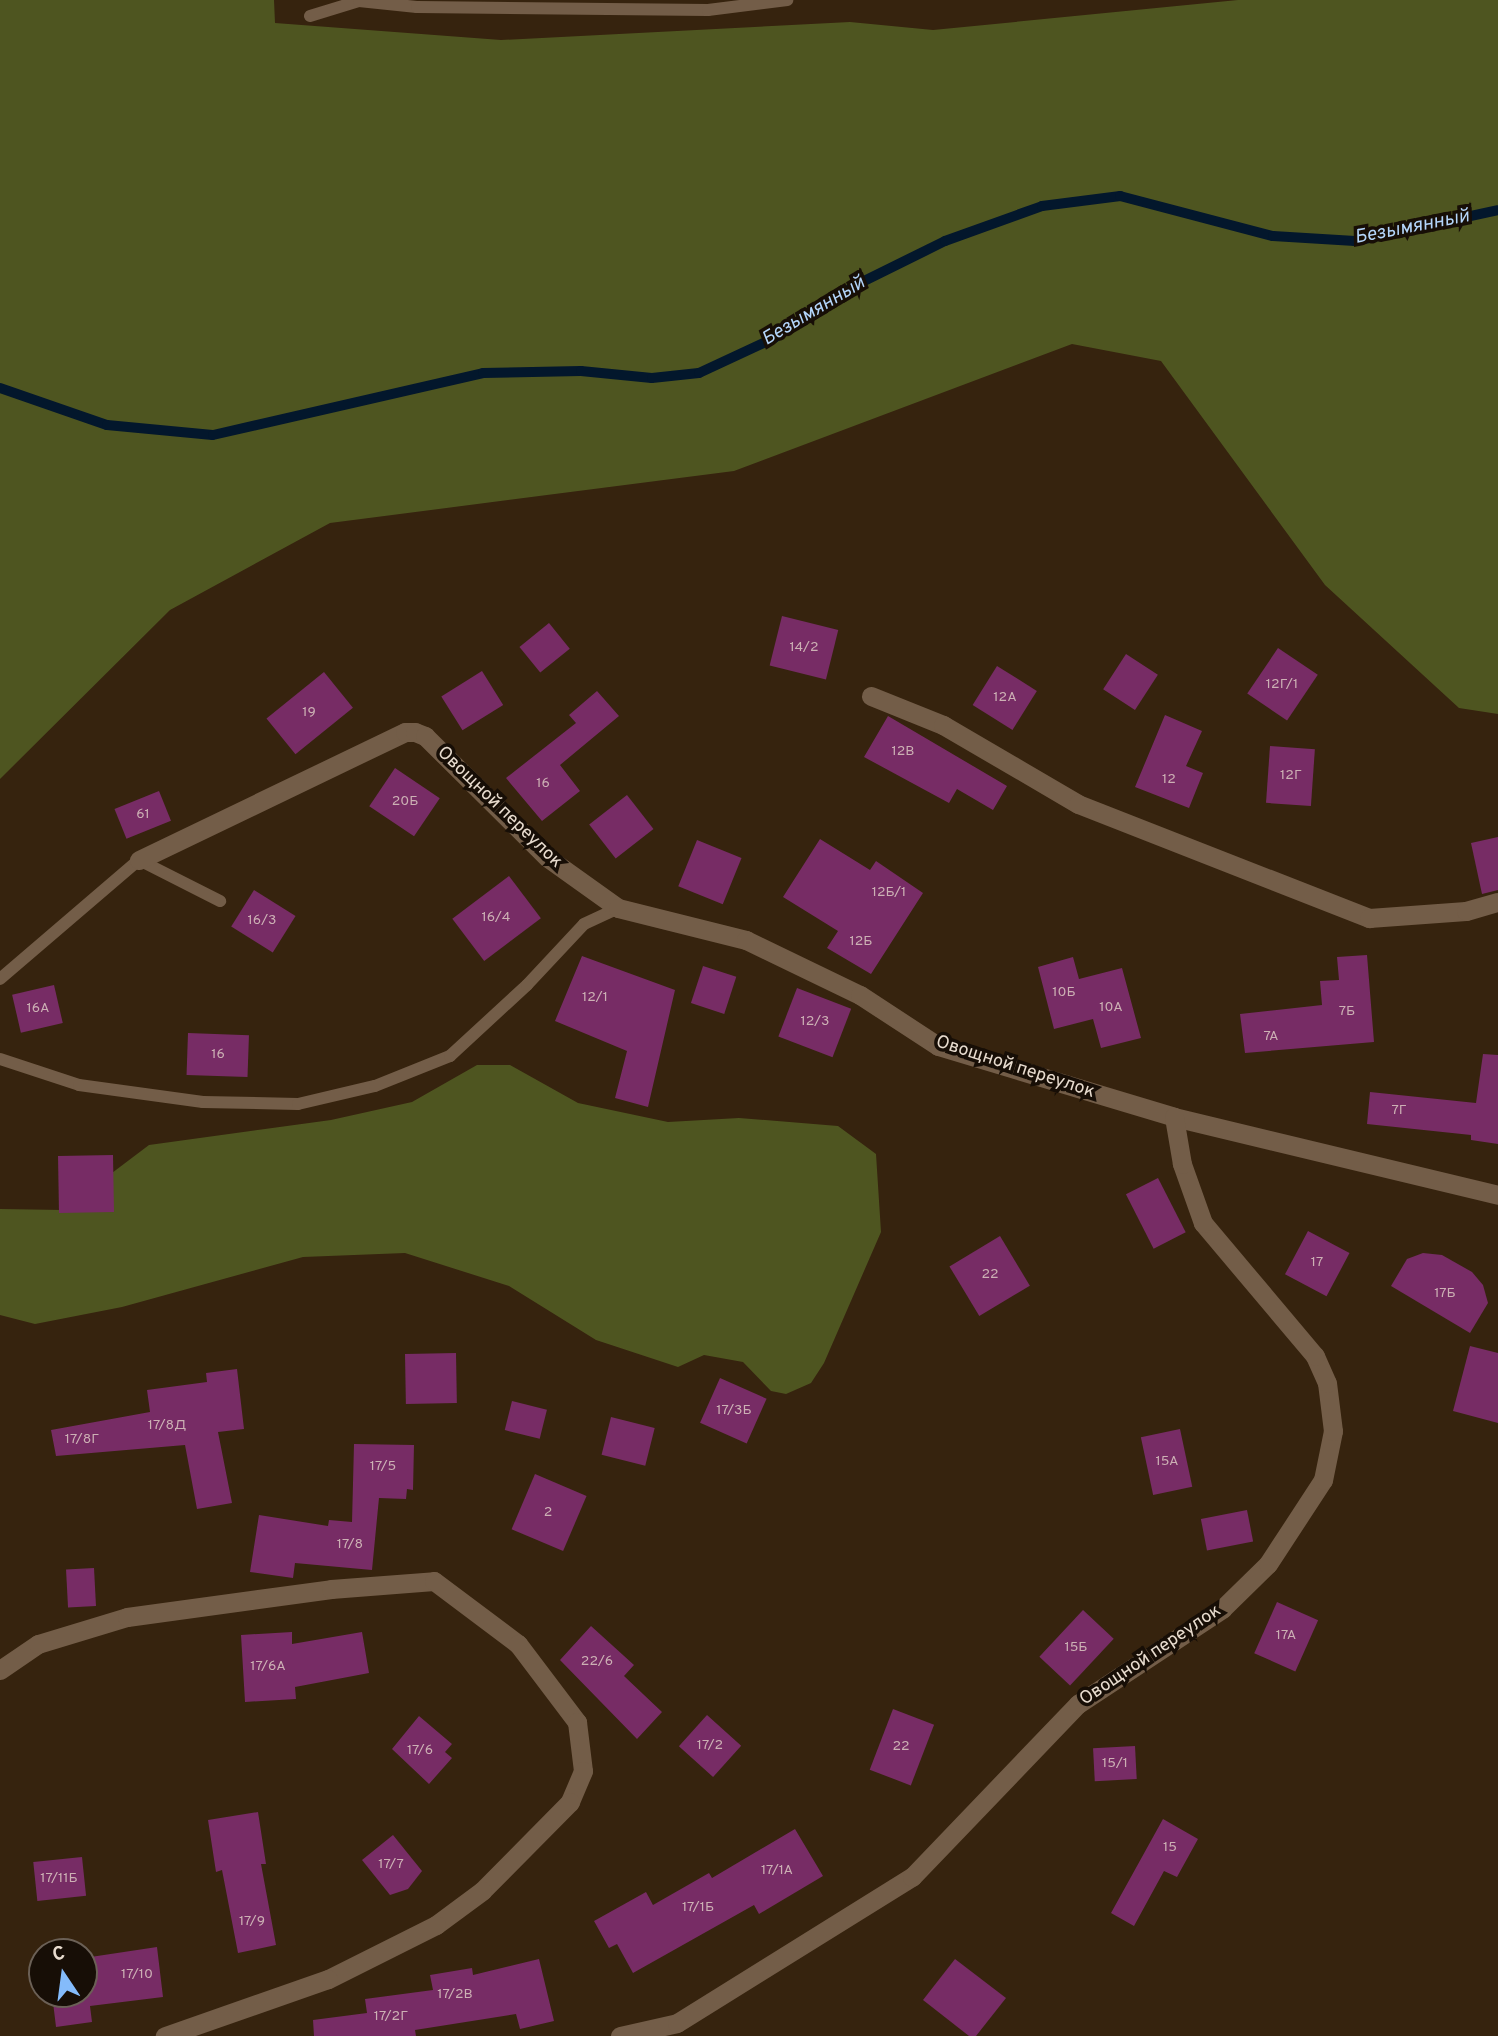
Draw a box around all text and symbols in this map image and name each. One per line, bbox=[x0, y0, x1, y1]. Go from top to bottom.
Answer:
water label: Безымянный bbox=[1353, 206, 1471, 250]
water label: Безымянный bbox=[758, 272, 870, 352]
house number: 14/2 bbox=[789, 640, 819, 656]
house number: 12Г/1 bbox=[1266, 677, 1298, 693]
house number: 12А bbox=[993, 690, 1017, 706]
house number: 19 bbox=[302, 705, 316, 721]
street label: Овощной переулок bbox=[432, 743, 566, 873]
house number: 12В bbox=[892, 744, 914, 760]
house number: 12Г bbox=[1280, 768, 1302, 784]
house number: 12 bbox=[1162, 772, 1176, 788]
house number: 16 bbox=[536, 776, 550, 792]
house number: 20Б bbox=[392, 794, 418, 810]
house number: 61 bbox=[136, 807, 150, 823]
house number: 12Б/1 bbox=[872, 885, 906, 901]
house number: 16/4 bbox=[481, 910, 511, 926]
house number: 16/3 bbox=[248, 913, 276, 929]
house number: 12Б bbox=[850, 934, 872, 950]
house number: 10Б bbox=[1052, 985, 1076, 1001]
house number: 12/1 bbox=[582, 990, 608, 1006]
house number: 10А bbox=[1099, 1000, 1123, 1016]
house number: 16А bbox=[27, 1001, 49, 1017]
house number: 7Б bbox=[1339, 1004, 1355, 1020]
house number: 12/3 bbox=[800, 1014, 830, 1030]
house number: 7А bbox=[1263, 1029, 1279, 1045]
street label: Овощной переулок bbox=[933, 1032, 1097, 1104]
house number: 16 bbox=[211, 1047, 225, 1063]
house number: 7Г bbox=[1391, 1103, 1407, 1119]
house number: 17 bbox=[1311, 1255, 1323, 1271]
house number: 22 bbox=[981, 1267, 999, 1283]
house number: 17Б bbox=[1434, 1286, 1456, 1302]
house number: 17/3Б bbox=[716, 1403, 752, 1419]
house number: 17/8Д bbox=[148, 1418, 186, 1434]
house number: 17/8Г bbox=[65, 1432, 99, 1448]
house number: 15А bbox=[1155, 1454, 1179, 1470]
house number: 17/5 bbox=[370, 1459, 396, 1475]
house number: 2 bbox=[544, 1505, 552, 1521]
house number: 17/8 bbox=[337, 1537, 363, 1553]
street label: Овощной переулок bbox=[1076, 1601, 1226, 1711]
house number: 17А bbox=[1276, 1628, 1296, 1644]
house number: 15Б bbox=[1064, 1640, 1088, 1656]
house number: 22/6 bbox=[581, 1654, 613, 1670]
house number: 17/6А bbox=[250, 1659, 286, 1675]
house number: 17/2 bbox=[697, 1738, 723, 1754]
house number: 22 bbox=[892, 1739, 910, 1755]
house number: 17/6 bbox=[407, 1743, 433, 1759]
house number: 15/1 bbox=[1102, 1756, 1128, 1772]
house number: 15 bbox=[1163, 1840, 1177, 1856]
house number: 17/7 bbox=[378, 1857, 404, 1873]
house number: 17/1А bbox=[761, 1863, 793, 1879]
house number: 17/11Б bbox=[40, 1871, 78, 1887]
house number: 17/1Б bbox=[682, 1900, 714, 1916]
house number: 17/9 bbox=[239, 1914, 265, 1930]
north arrow bbox=[28, 1938, 98, 2008]
text: С bbox=[50, 1941, 67, 1968]
house number: 17/10 bbox=[121, 1967, 153, 1983]
house number: 17/2В bbox=[437, 1987, 473, 2003]
house number: 17/2Г bbox=[374, 2009, 408, 2025]

